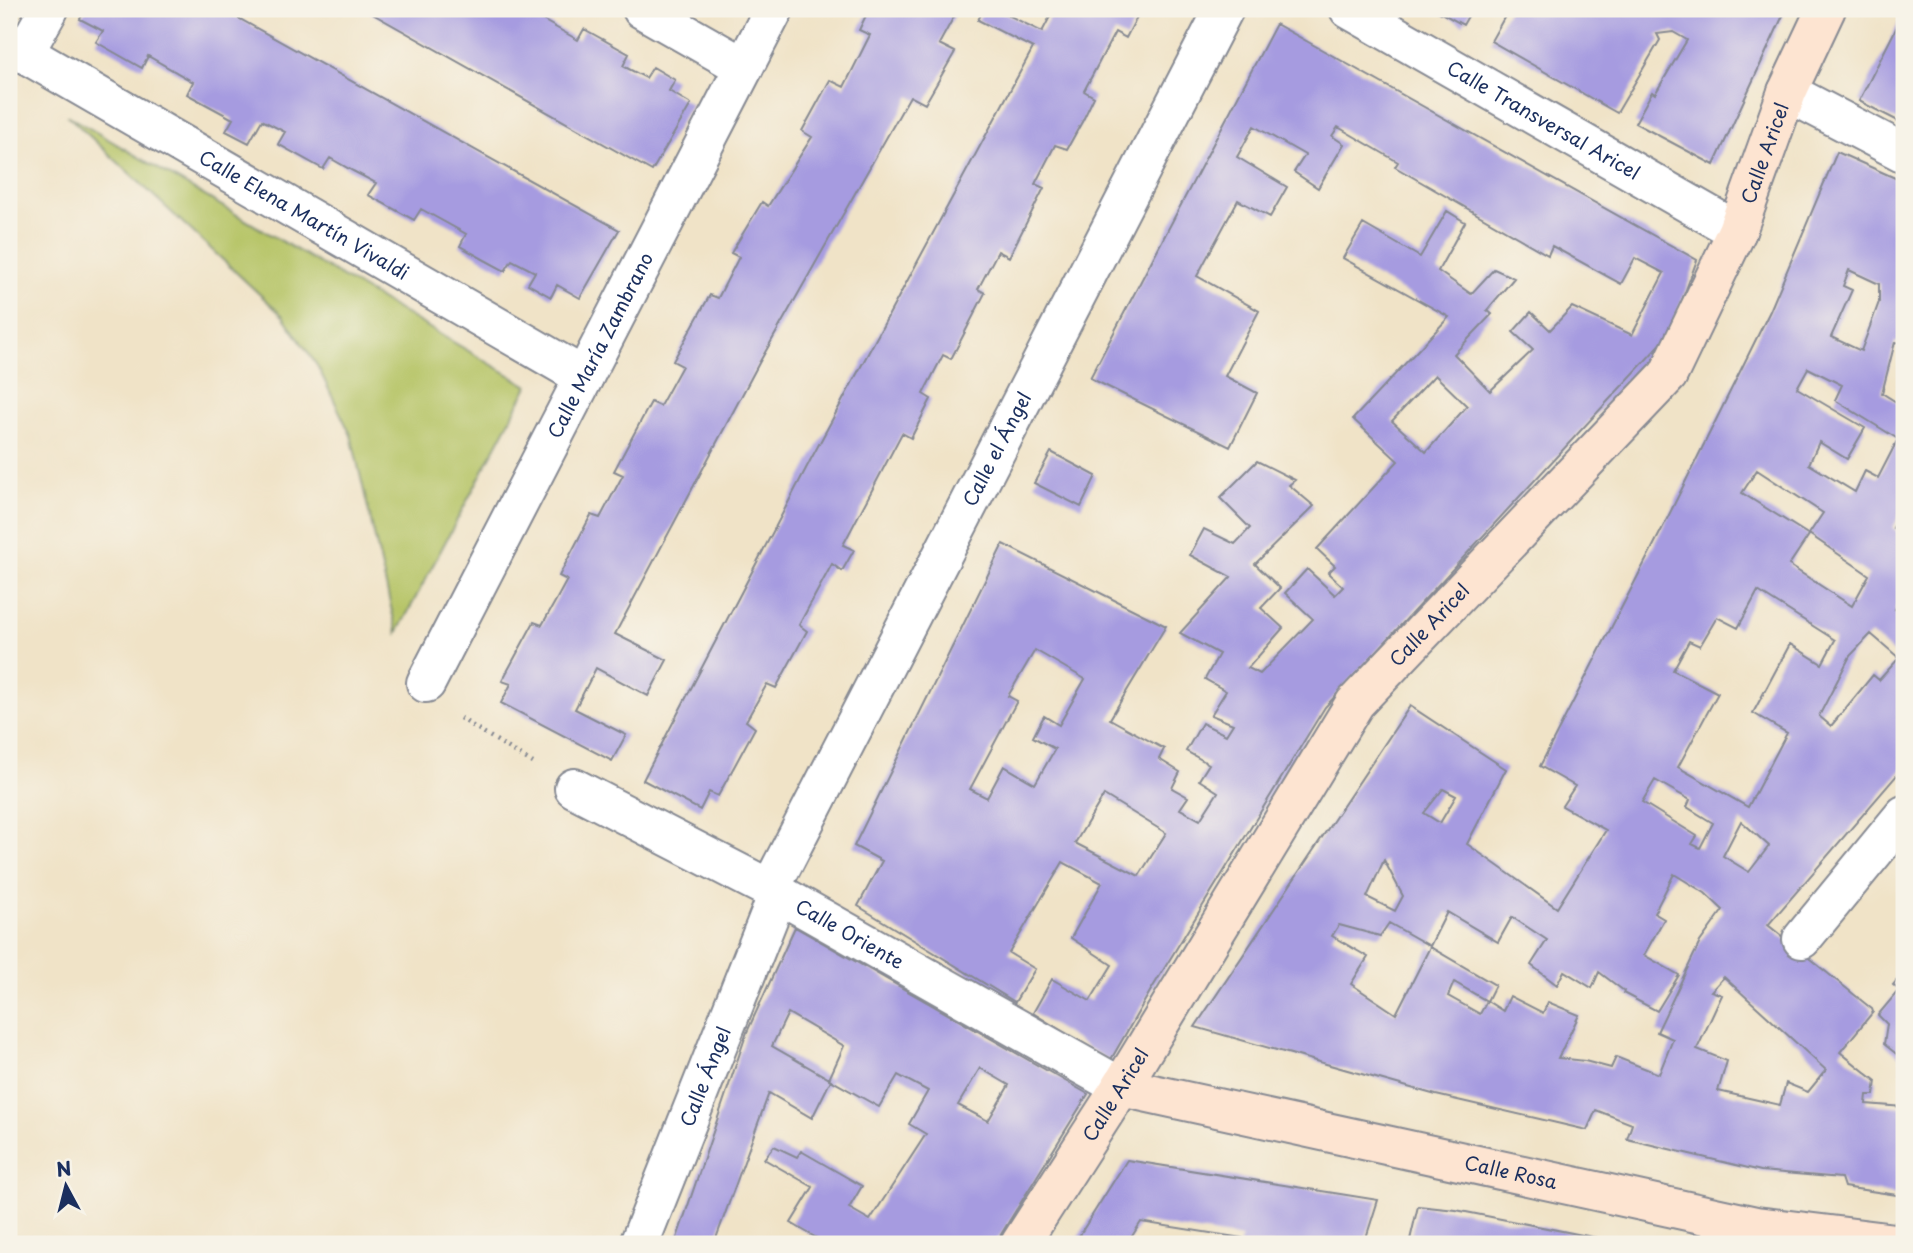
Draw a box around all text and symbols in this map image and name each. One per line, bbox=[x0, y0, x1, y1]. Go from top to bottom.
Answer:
street label: Calle Transversal Aricel bbox=[1442, 53, 1646, 186]
street label: Calle Aricel bbox=[1733, 99, 1795, 207]
street label: Calle Elena Martín Vivaldi bbox=[194, 142, 415, 286]
street label: Calle María Zambrano bbox=[540, 247, 659, 443]
street label: Calle el Ángel bbox=[955, 386, 1037, 511]
street label: Calle Aricel bbox=[1382, 577, 1475, 672]
street label: Calle Oriente bbox=[791, 891, 910, 975]
street label: Calle Ángel bbox=[672, 1022, 737, 1130]
street label: Calle Aricel bbox=[1075, 1043, 1154, 1146]
street label: Calle Rosa bbox=[1462, 1148, 1560, 1195]
north arrow bbox=[32, 1152, 102, 1222]
text: N bbox=[55, 1153, 73, 1183]

